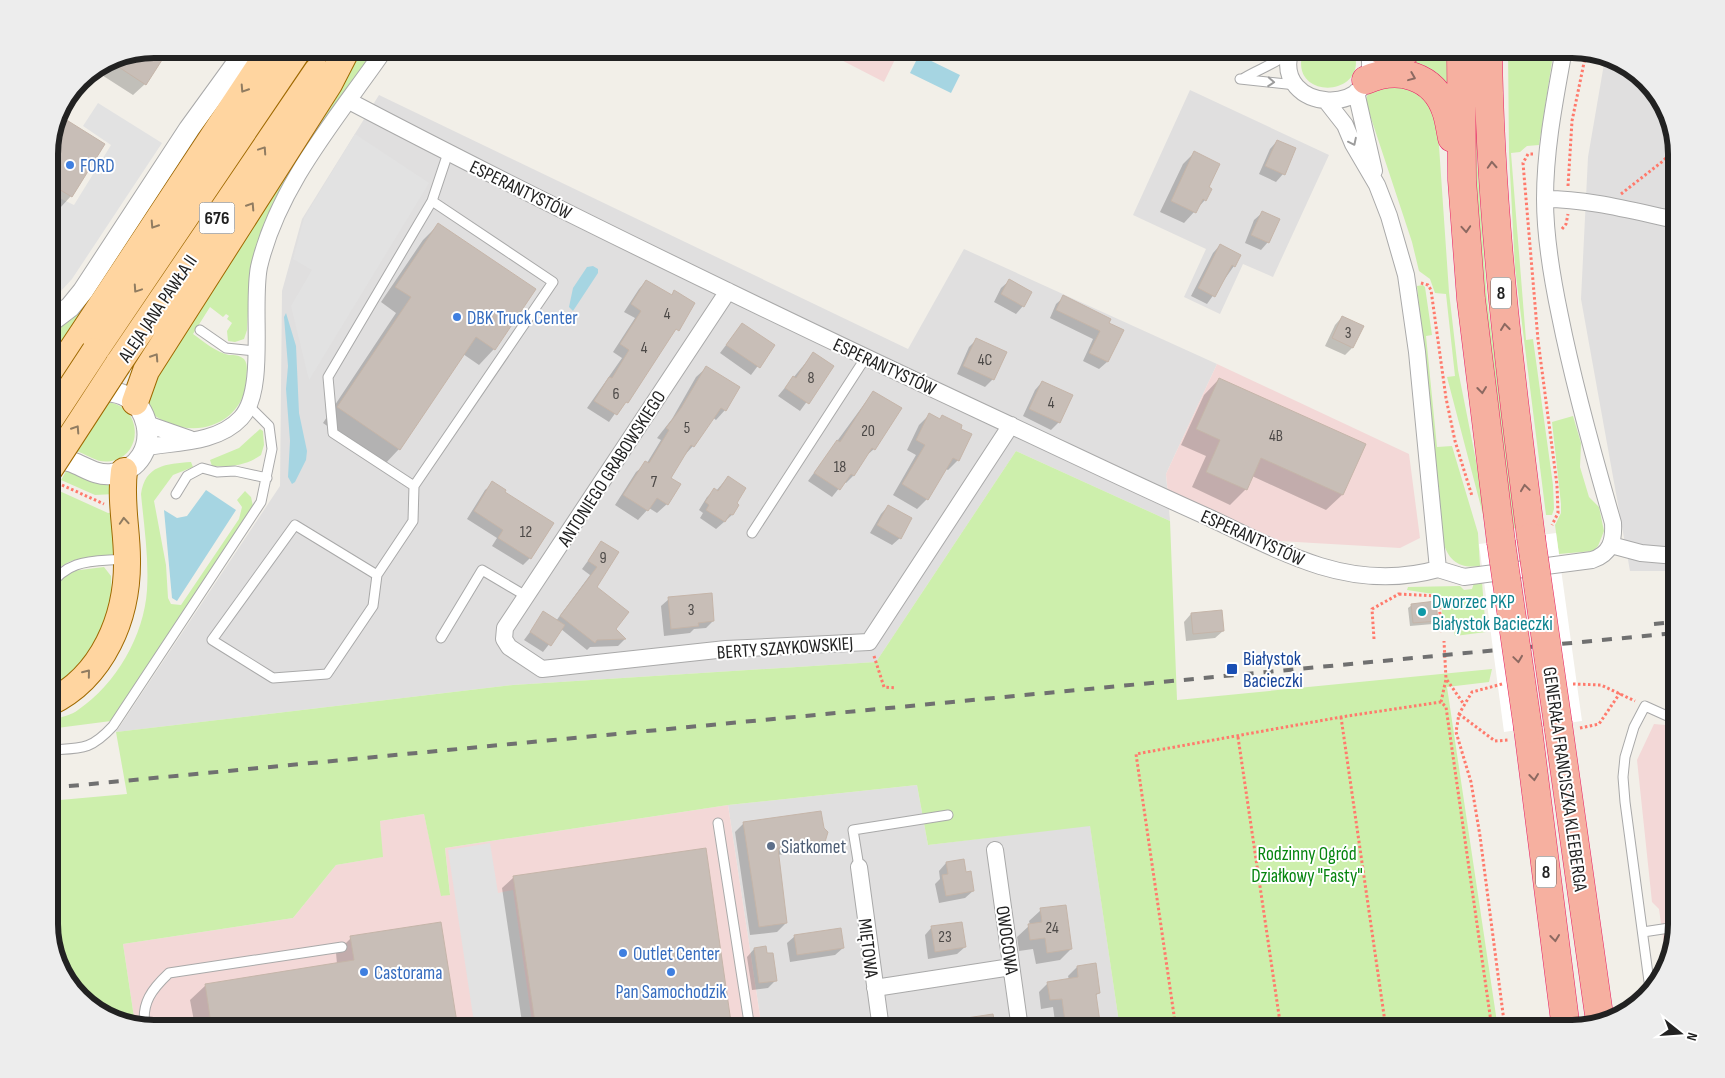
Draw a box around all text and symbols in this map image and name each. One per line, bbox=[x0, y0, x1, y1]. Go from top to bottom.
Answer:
one-way arrow bbox=[1407, 71, 1416, 81]
one-way arrow bbox=[1267, 77, 1275, 88]
one-way arrow bbox=[241, 84, 250, 93]
one-way arrow bbox=[1347, 137, 1357, 146]
one-way arrow bbox=[257, 146, 266, 156]
place label: FORD bbox=[80, 155, 115, 178]
street label: ESPERANTYSTÓW bbox=[466, 156, 576, 225]
marker: FORD bbox=[64, 159, 76, 171]
one-way arrow bbox=[1486, 161, 1497, 169]
road number: 676 bbox=[200, 202, 234, 234]
one-way arrow bbox=[245, 202, 255, 211]
one-way arrow bbox=[151, 220, 161, 229]
one-way arrow bbox=[1460, 225, 1471, 233]
street label: ALEJA JANA PAWŁA II bbox=[113, 251, 203, 368]
road number: 8 bbox=[1491, 278, 1511, 308]
one-way arrow bbox=[134, 283, 143, 293]
house number: 4 bbox=[664, 305, 671, 324]
place label: DBK Truck Center bbox=[467, 307, 578, 330]
marker: DBK Truck Center bbox=[451, 311, 463, 323]
one-way arrow bbox=[1500, 323, 1511, 331]
house number: 3 bbox=[1345, 324, 1351, 343]
street label: ESPERANTYSTÓW bbox=[829, 334, 940, 401]
house number: 4 bbox=[641, 339, 648, 358]
house number: 4C bbox=[978, 351, 992, 370]
one-way arrow bbox=[148, 354, 158, 363]
house number: 8 bbox=[807, 369, 815, 388]
house number: 6 bbox=[612, 385, 620, 404]
street label: ANTONIEGO GRABOWSKIEGO bbox=[553, 387, 671, 552]
one-way arrow bbox=[1476, 387, 1487, 395]
house number: 4 bbox=[1048, 394, 1055, 413]
house number: 5 bbox=[684, 419, 690, 438]
house number: 20 bbox=[861, 422, 875, 441]
one-way arrow bbox=[70, 425, 79, 435]
house number: 4B bbox=[1269, 427, 1283, 446]
house number: 18 bbox=[834, 458, 846, 477]
house number: 7 bbox=[651, 473, 658, 492]
one-way arrow bbox=[1520, 484, 1531, 492]
street label: ESPERANTYSTÓW bbox=[1197, 505, 1308, 572]
one-way arrow bbox=[119, 517, 130, 525]
house number: 12 bbox=[520, 523, 532, 542]
house number: 9 bbox=[599, 549, 607, 568]
place label: Dworzec PKP Białystok Bacieczki bbox=[1432, 591, 1553, 636]
house number: 3 bbox=[688, 601, 694, 620]
marker: Dworzec PKP Białystok Bacieczki bbox=[1416, 606, 1428, 618]
street label: BERTY SZAYKOWSKIEJ bbox=[716, 632, 854, 665]
place label: Białystok Bacieczki bbox=[1243, 648, 1303, 693]
one-way arrow bbox=[1512, 655, 1523, 663]
marker: Białystok Bacieczki bbox=[1225, 662, 1239, 676]
street label: GENERAŁA FRANCISZKA KLEEBERGA bbox=[1537, 665, 1592, 894]
one-way arrow bbox=[82, 670, 91, 679]
one-way arrow bbox=[1528, 773, 1539, 781]
place label: Siatkomet bbox=[781, 836, 846, 859]
marker: Siatkomet bbox=[765, 840, 777, 852]
park label: Rodzinny Ogród Działkowy "Fasty" bbox=[1251, 843, 1363, 888]
road number: 8 bbox=[1536, 856, 1556, 888]
street label: OWOCOWA bbox=[990, 904, 1023, 977]
street label: MIĘTOWA bbox=[852, 917, 883, 980]
house number: 24 bbox=[1045, 919, 1059, 938]
house number: 23 bbox=[938, 928, 952, 947]
one-way arrow bbox=[1549, 934, 1559, 942]
place label: Outlet Center bbox=[633, 943, 720, 966]
marker: Outlet Center bbox=[617, 947, 629, 959]
place label: Castorama bbox=[374, 962, 443, 985]
marker: Castorama bbox=[358, 966, 370, 978]
marker: Pan Samochodzik bbox=[665, 966, 677, 978]
place label: Pan Samochodzik bbox=[616, 981, 727, 1004]
north arrow bbox=[1655, 1008, 1705, 1058]
text: N bbox=[1683, 1031, 1701, 1043]

